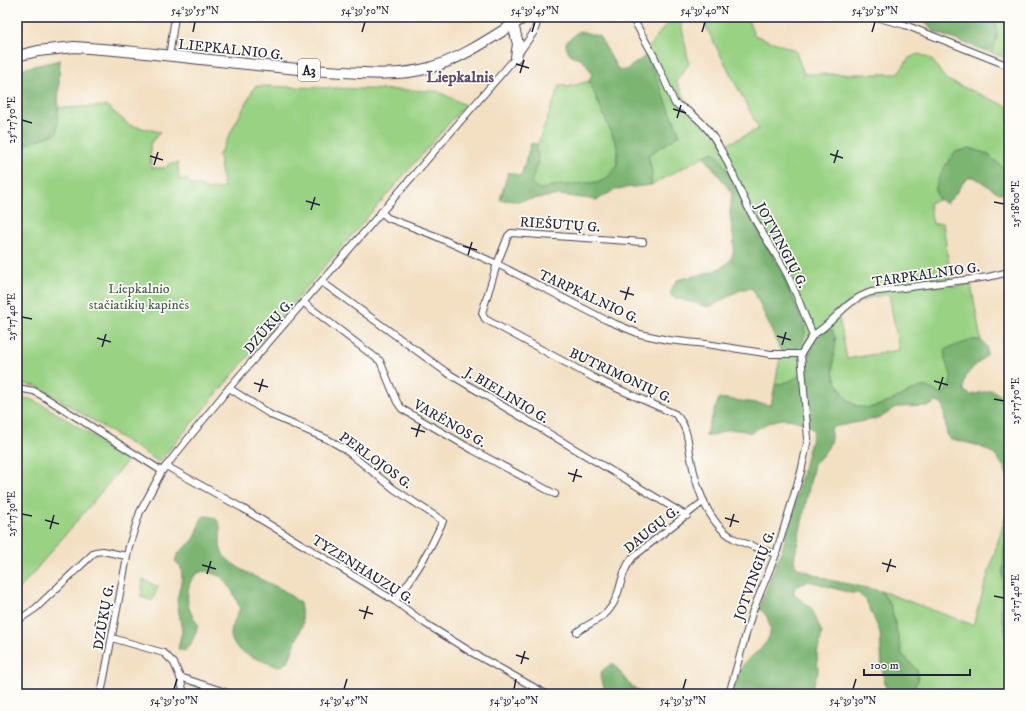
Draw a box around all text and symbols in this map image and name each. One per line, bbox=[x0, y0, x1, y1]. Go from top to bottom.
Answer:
text: 54°39'55"N bbox=[171, 5, 219, 17]
text: 54°39'50"N bbox=[341, 5, 389, 17]
text: 54°39'45"N bbox=[511, 5, 559, 17]
text: 54°39'40"N bbox=[681, 5, 729, 17]
text: 54°39'35"N bbox=[852, 5, 898, 17]
street label: LIEPKALNIO G. bbox=[177, 36, 284, 64]
road number: A3 bbox=[298, 59, 320, 81]
district label: Liepkalnis bbox=[426, 67, 494, 87]
text: 25°17'50"E bbox=[6, 97, 18, 143]
text: 25°18'00"E bbox=[1010, 180, 1022, 228]
street label: JOTVINGIŲ G. bbox=[750, 198, 811, 291]
street label: RIEŠUTŲ G. bbox=[519, 213, 601, 237]
street label: TARPKALNIO G. bbox=[871, 259, 981, 291]
street label: TARPKALNIO G. bbox=[536, 266, 641, 328]
park label: Liepkalnio stačiatikių kapinės bbox=[89, 280, 189, 314]
text: 25°17'40"E bbox=[6, 293, 18, 341]
street label: DZŪKŲ G. bbox=[240, 296, 297, 358]
street label: BUTRIMONIŲ G. bbox=[566, 344, 675, 408]
street label: J. BIELINIO G. bbox=[459, 363, 552, 428]
text: 25°17'50"E bbox=[1010, 378, 1022, 424]
street label: VARĖNOS G. bbox=[409, 395, 489, 452]
street label: PERLOJOS G. bbox=[335, 428, 415, 493]
text: 25°17'30"E bbox=[6, 491, 18, 537]
street label: DAUGŲ G. bbox=[620, 502, 683, 558]
street label: JOTVINGIŲ G. bbox=[730, 528, 780, 625]
street label: TYZENHAUZŲ G. bbox=[308, 531, 417, 608]
text: 25°17'40"E bbox=[1010, 574, 1022, 622]
street label: DZŪKŲ G. bbox=[89, 583, 119, 652]
scale bar bbox=[864, 651, 970, 677]
text: 100 m bbox=[870, 658, 899, 673]
text: 54°39'50"N bbox=[150, 695, 198, 707]
text: 54°39'45"N bbox=[320, 695, 368, 707]
text: 54°39'40"N bbox=[490, 695, 538, 707]
text: 54°39'35"N bbox=[660, 695, 706, 707]
text: 54°39'30"N bbox=[830, 695, 876, 707]

